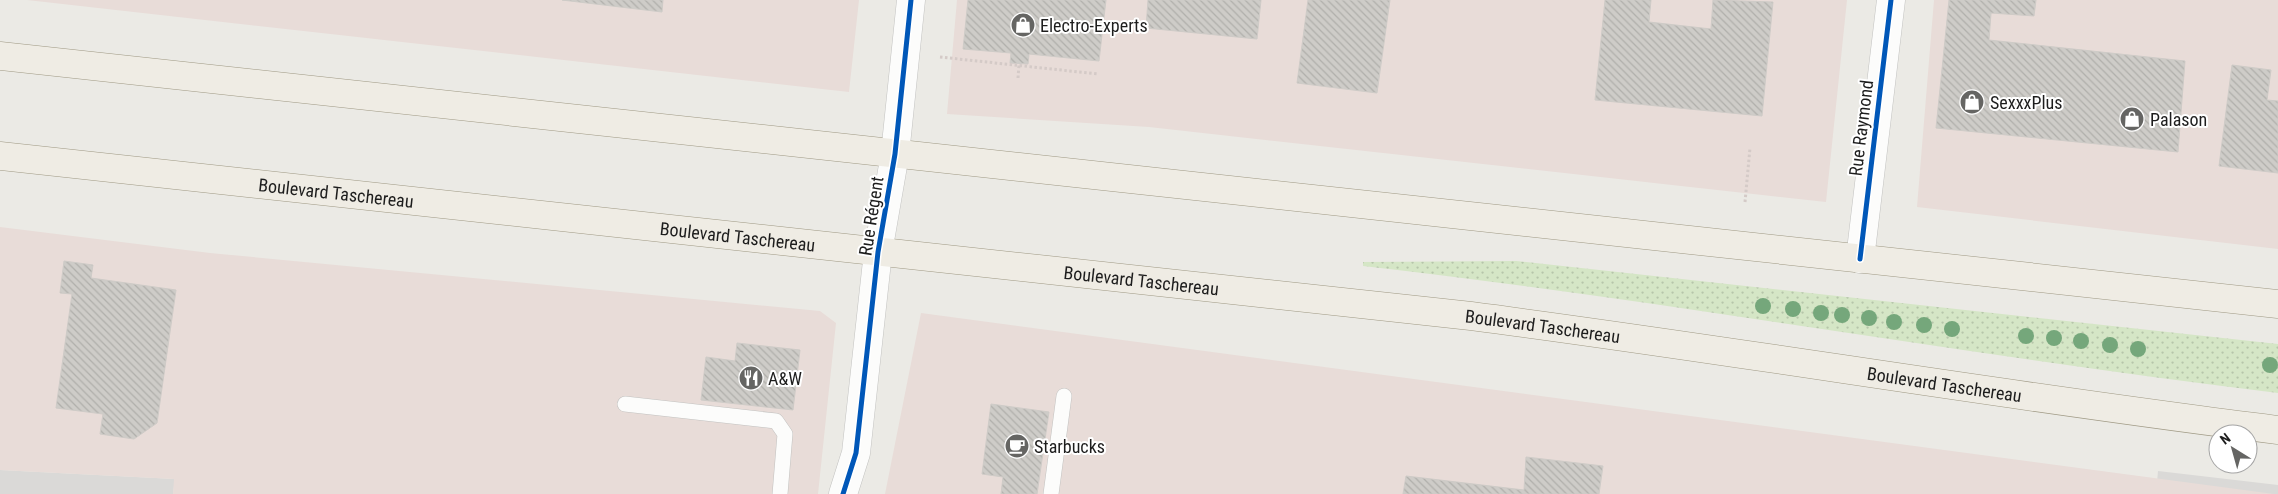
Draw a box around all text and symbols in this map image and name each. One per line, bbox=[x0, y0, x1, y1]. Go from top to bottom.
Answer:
shop icon: Electro-Experts bbox=[1010, 12, 1036, 38]
place label: Electro-Experts bbox=[1040, 15, 1148, 36]
street label: Rue Raymond bbox=[1845, 79, 1877, 177]
shop icon: SexxxPlus bbox=[1959, 89, 1985, 115]
place label: SexxxPlus bbox=[1990, 92, 2063, 113]
shop icon: Palason bbox=[2119, 106, 2145, 132]
place label: Palason bbox=[2150, 109, 2207, 130]
street label: Boulevard Taschereau bbox=[257, 174, 415, 211]
street label: Rue Régent bbox=[854, 175, 888, 257]
street label: Boulevard Taschereau bbox=[659, 217, 816, 255]
street label: Boulevard Taschereau bbox=[1063, 261, 1220, 299]
street label: Boulevard Taschereau bbox=[1464, 305, 1621, 347]
street label: Boulevard Taschereau bbox=[1866, 362, 2023, 406]
restaurant icon: A&W bbox=[738, 365, 764, 391]
place label: A&W bbox=[768, 368, 802, 389]
north arrow bbox=[2208, 424, 2258, 474]
text: N bbox=[2217, 430, 2233, 448]
cafe icon: Starbucks bbox=[1004, 433, 1030, 459]
place label: Starbucks bbox=[1034, 436, 1105, 457]

